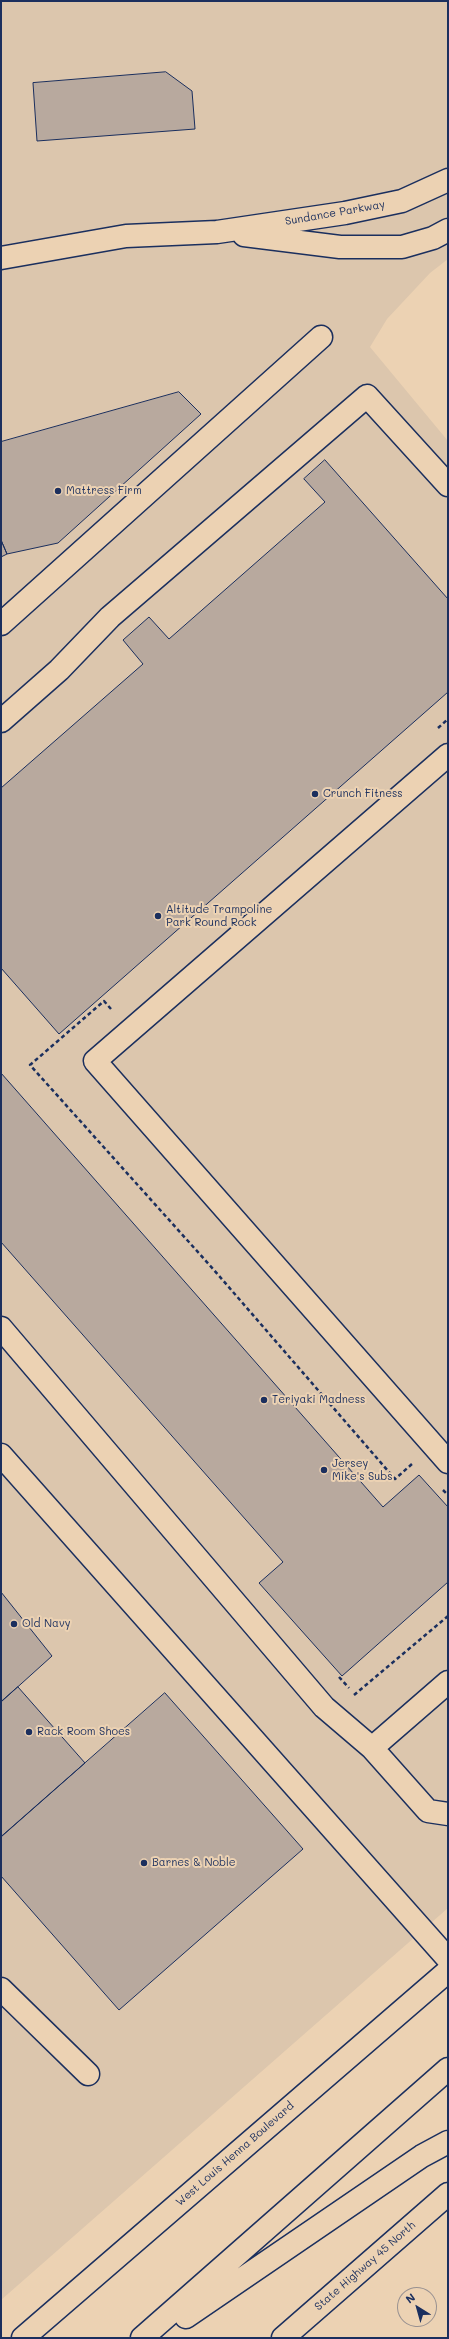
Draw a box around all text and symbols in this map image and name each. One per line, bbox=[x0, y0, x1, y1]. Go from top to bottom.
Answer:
street label: Sundance Parkway bbox=[284, 198, 386, 228]
place label: Mattress Firm bbox=[66, 484, 142, 498]
marker: Mattress Firm bbox=[53, 486, 63, 496]
place label: Crunch Fitness bbox=[323, 787, 403, 801]
marker: Crunch Fitness bbox=[310, 789, 320, 799]
place label: Altitude Trampoline Park Round Rock bbox=[166, 903, 272, 929]
marker: Altitude Trampoline Park Round Rock bbox=[153, 911, 163, 921]
place label: Teriyaki Madness bbox=[272, 1393, 365, 1407]
marker: Teriyaki Madness bbox=[259, 1395, 269, 1405]
place label: Jersey Mike's Subs bbox=[332, 1457, 393, 1483]
marker: Jersey Mike's Subs bbox=[319, 1465, 329, 1475]
place label: Old Navy bbox=[22, 1617, 70, 1631]
marker: Old Navy bbox=[9, 1619, 19, 1629]
place label: Rack Room Shoes bbox=[37, 1725, 130, 1739]
marker: Rack Room Shoes bbox=[24, 1727, 34, 1737]
place label: Barnes & Noble bbox=[152, 1856, 236, 1870]
marker: Barnes & Noble bbox=[139, 1858, 149, 1868]
street label: West Louis Henna Boulevard bbox=[173, 2099, 297, 2209]
street label: State Highway 45 North bbox=[312, 2219, 418, 2313]
north arrow bbox=[397, 2287, 437, 2327]

